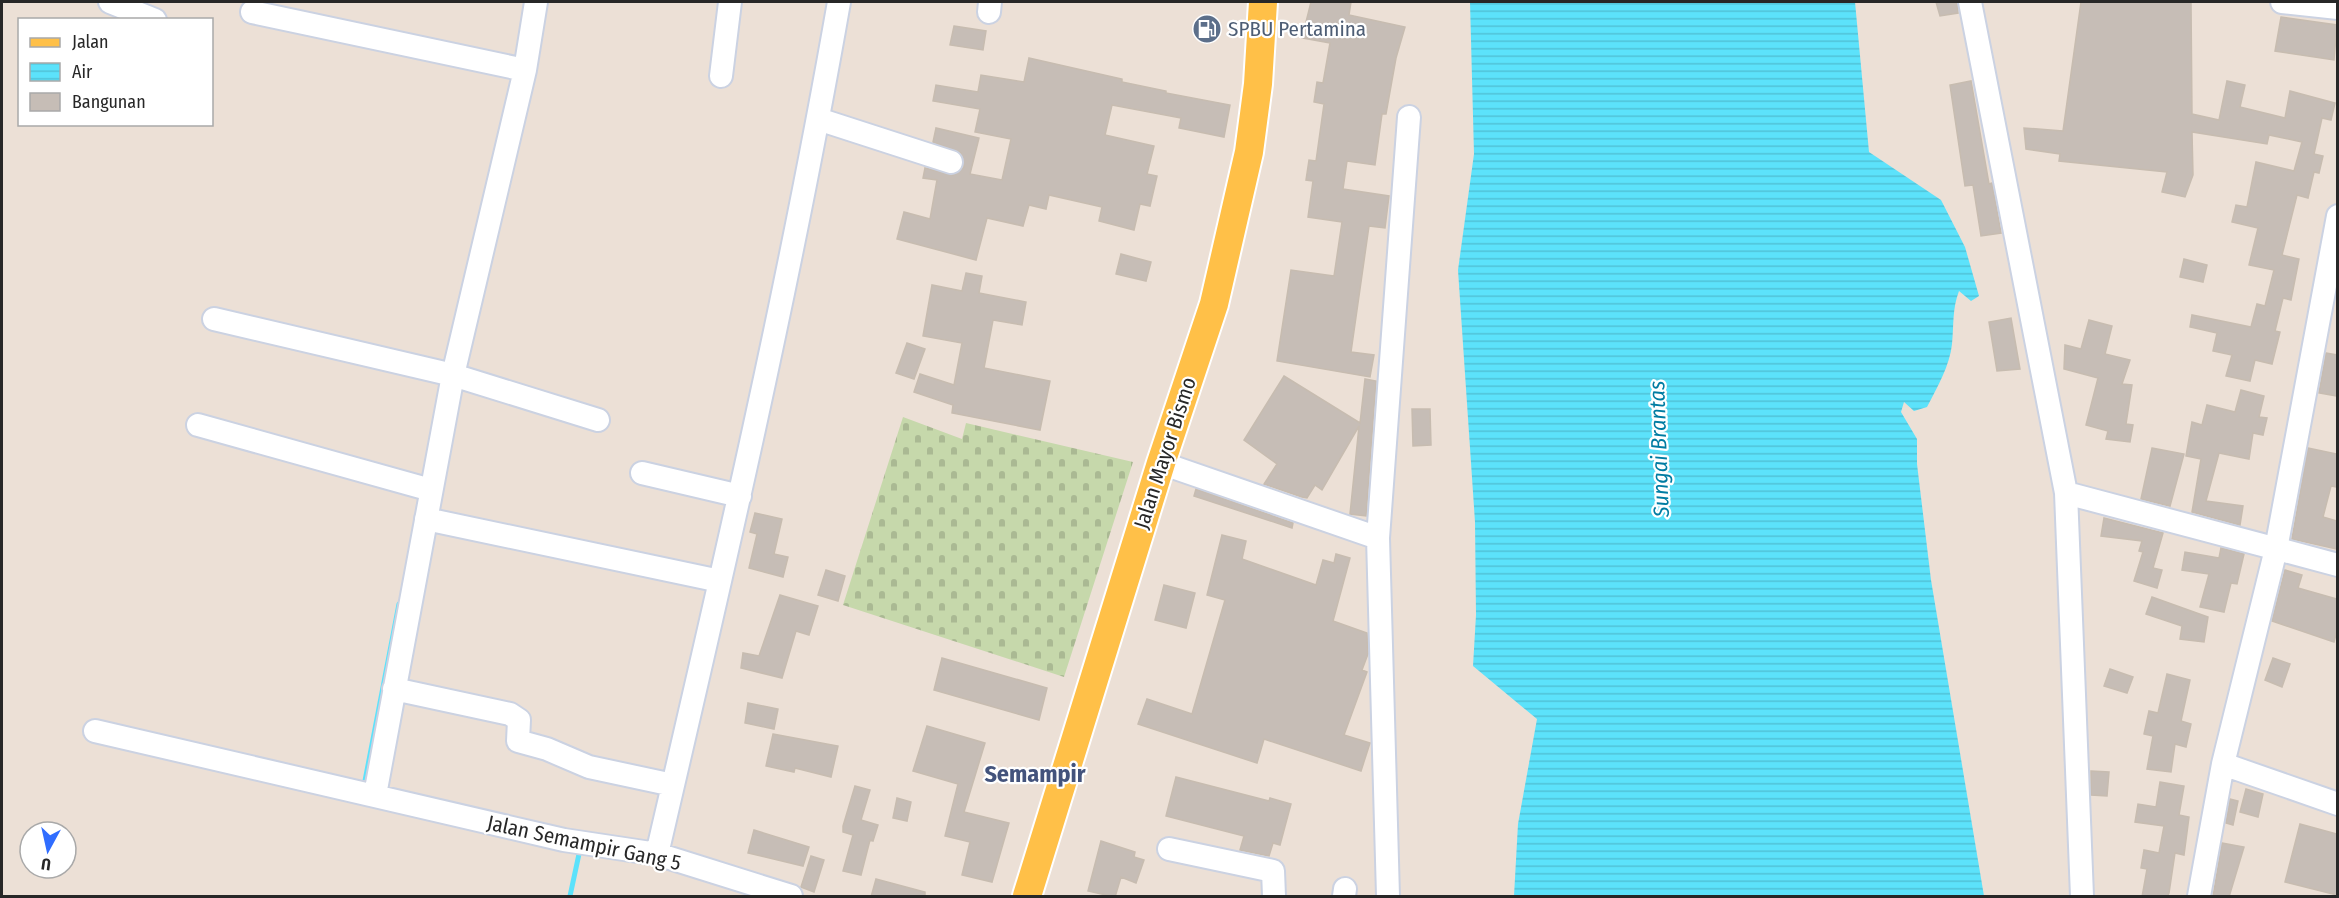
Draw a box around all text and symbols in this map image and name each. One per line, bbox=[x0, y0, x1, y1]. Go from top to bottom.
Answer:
fuel station icon: SPBU Pertamina bbox=[1191, 13, 1223, 45]
place label: SPBU Pertamina bbox=[1228, 16, 1366, 42]
legend bbox=[18, 18, 213, 126]
text: Jalan bbox=[72, 31, 109, 53]
text: Air bbox=[72, 61, 93, 83]
text: Bangunan bbox=[72, 91, 146, 113]
street label: Jalan Mayor Bismo bbox=[1128, 374, 1202, 532]
water label: Sungai Brantas bbox=[1643, 380, 1675, 519]
district label: Semampir bbox=[984, 760, 1086, 788]
street label: Jalan Semampir Gang 5 bbox=[485, 810, 683, 876]
north arrow bbox=[18, 820, 78, 880]
text: U bbox=[40, 854, 52, 874]

